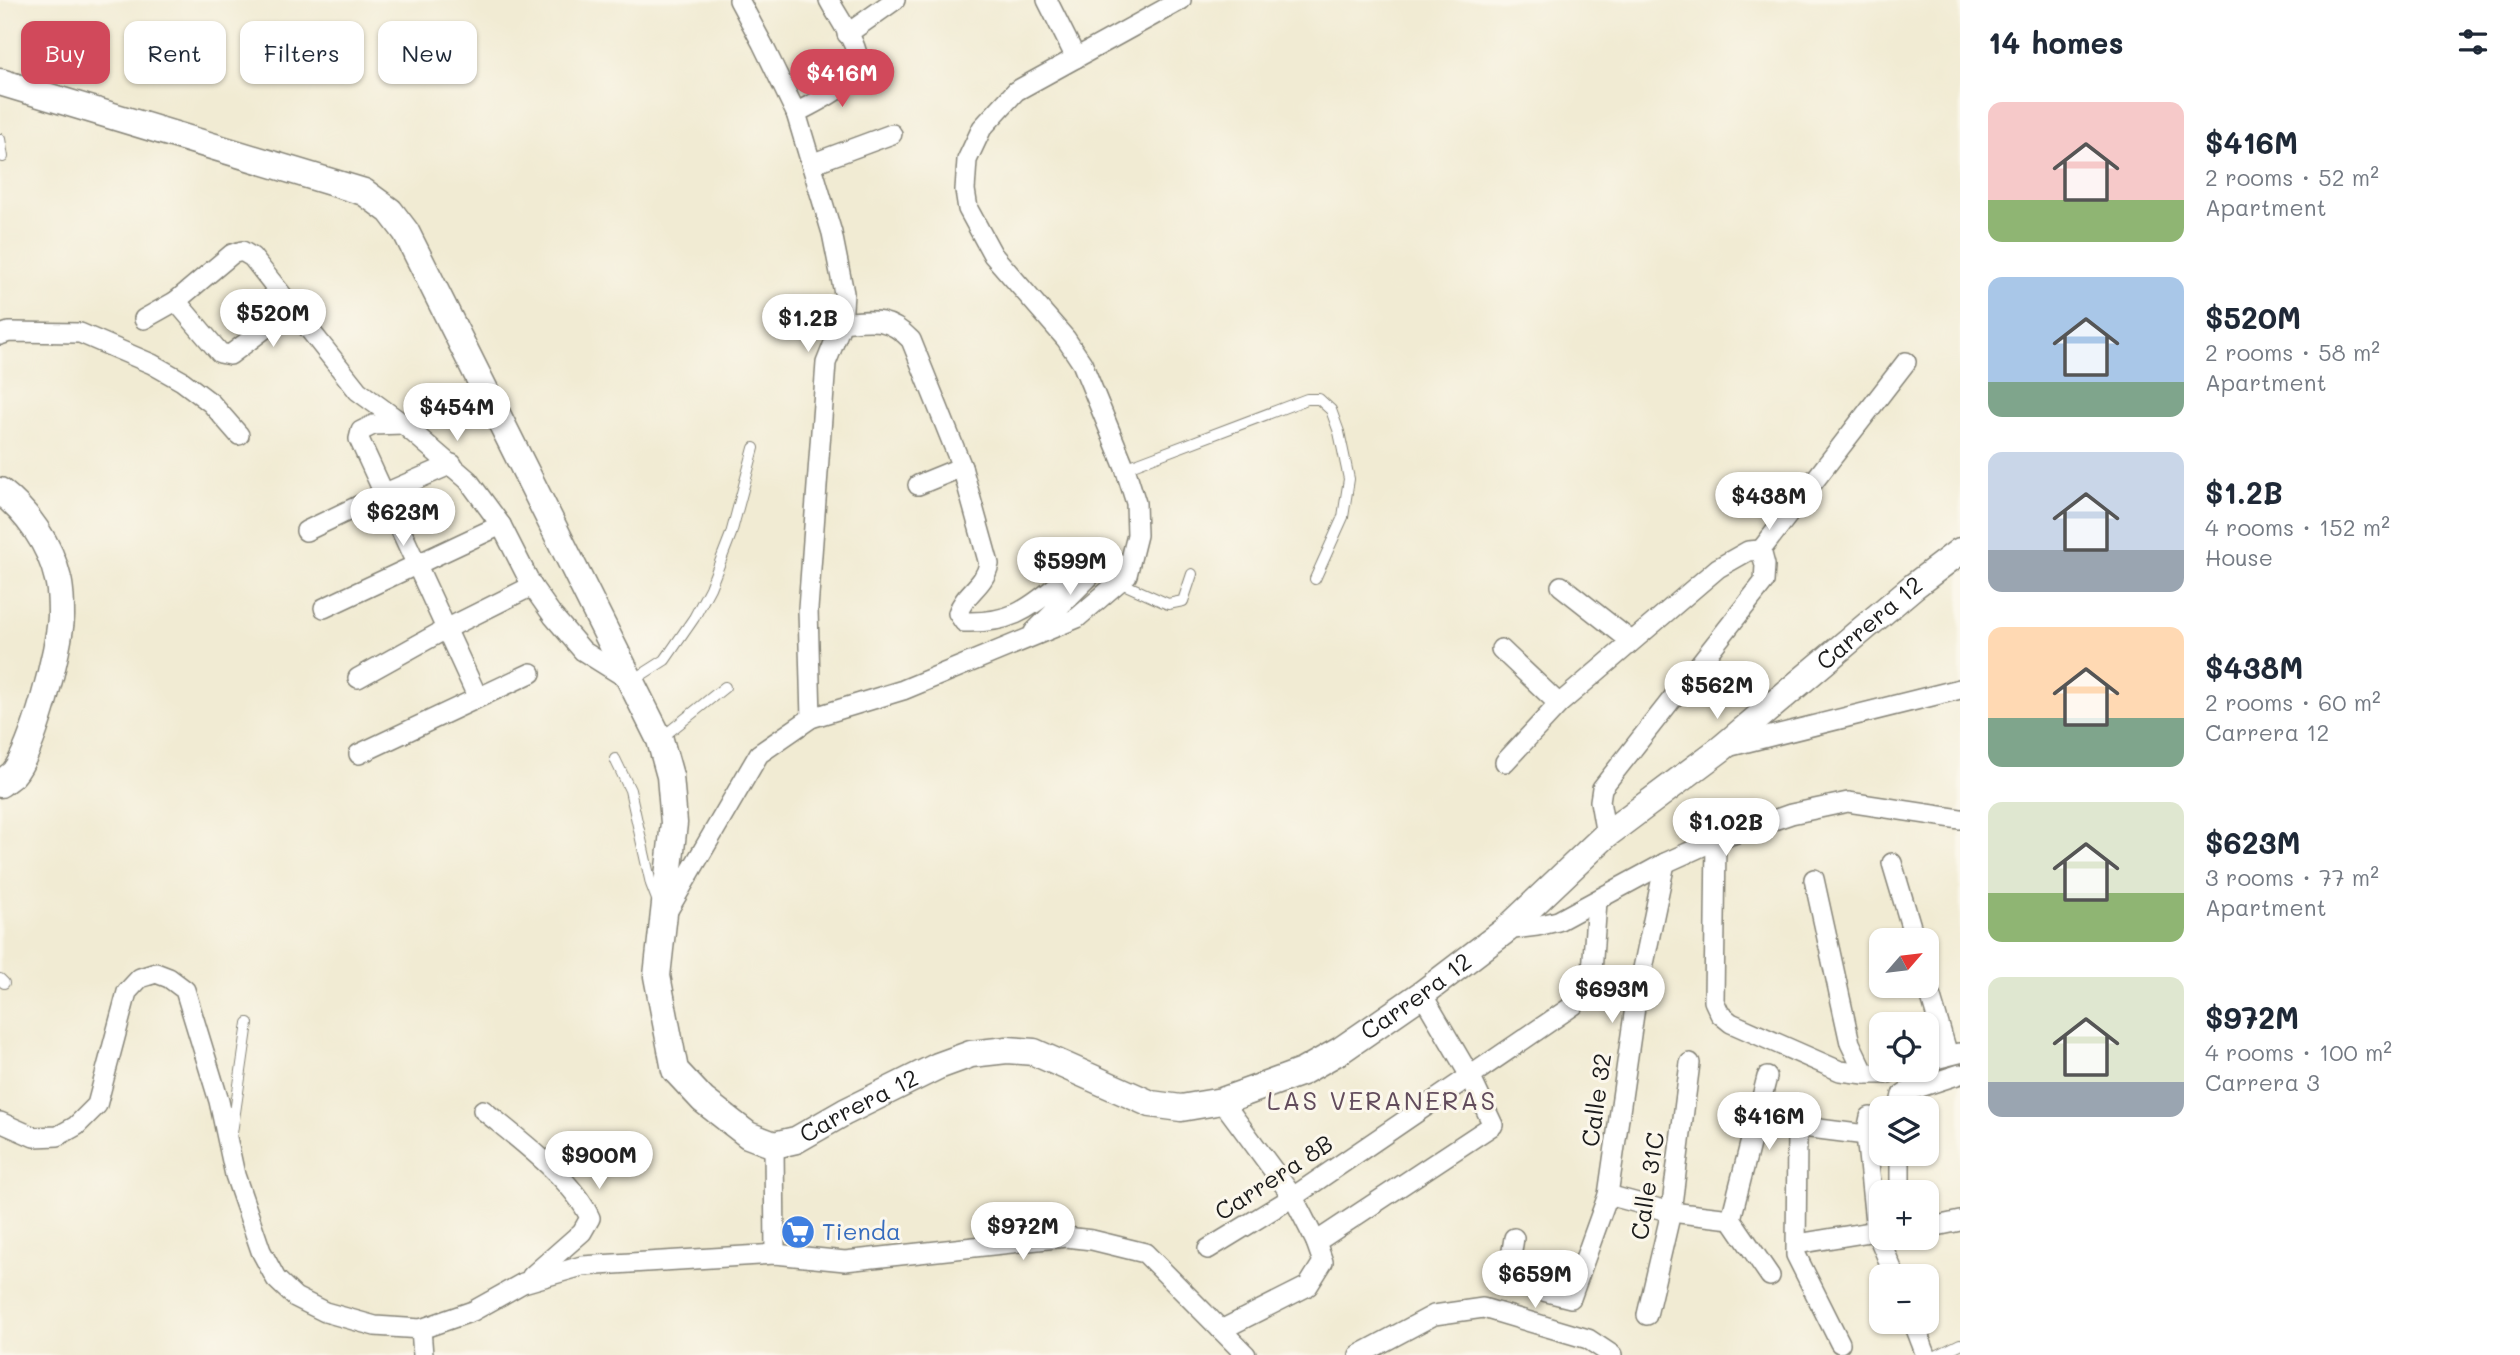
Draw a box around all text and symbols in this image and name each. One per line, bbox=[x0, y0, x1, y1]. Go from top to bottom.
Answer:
chip: Buy bbox=[21, 21, 110, 84]
chip: Rent bbox=[124, 21, 226, 84]
chip: Filters bbox=[240, 21, 364, 84]
chip: New bbox=[378, 21, 477, 84]
text: 14 homes bbox=[1988, 22, 2124, 62]
icon: filters bbox=[2454, 23, 2492, 61]
pin: $416M bbox=[793, 50, 891, 109]
text: $416M bbox=[806, 57, 878, 87]
text: $416M bbox=[2205, 122, 2298, 162]
icon: home bbox=[2044, 130, 2128, 214]
text: 2 rooms · 52 m² bbox=[2205, 162, 2379, 192]
text: Apartment bbox=[2205, 192, 2327, 222]
pin: $520M bbox=[224, 290, 322, 349]
pin: $1.2B bbox=[759, 294, 857, 354]
text: $520M bbox=[236, 297, 310, 327]
text: $520M bbox=[2205, 297, 2301, 337]
text: $1.2B bbox=[778, 302, 838, 332]
icon: home bbox=[2044, 305, 2128, 389]
text: 2 rooms · 58 m² bbox=[2205, 337, 2380, 367]
text: Apartment bbox=[2205, 367, 2327, 397]
pin: $454M bbox=[408, 384, 506, 443]
text: $454M bbox=[419, 391, 495, 421]
pin: $438M bbox=[1720, 472, 1818, 532]
text: $1.2B bbox=[2205, 472, 2283, 512]
text: $438M bbox=[1731, 480, 1807, 510]
icon: home bbox=[2044, 480, 2128, 564]
pin: $623M bbox=[354, 489, 452, 548]
text: $623M bbox=[366, 496, 440, 526]
text: 4 rooms · 152 m² bbox=[2205, 512, 2390, 542]
pin: $599M bbox=[1021, 538, 1119, 597]
text: House bbox=[2205, 542, 2273, 572]
text: $599M bbox=[1033, 545, 1107, 575]
street label: Carrera 12 bbox=[1809, 568, 1928, 676]
text: $438M bbox=[2205, 647, 2303, 687]
icon: home bbox=[2044, 655, 2128, 739]
pin: $562M bbox=[1668, 662, 1766, 721]
text: $562M bbox=[1680, 669, 1754, 699]
text: 2 rooms · 60 m² bbox=[2205, 687, 2381, 717]
text: Carrera 12 bbox=[2205, 717, 2329, 747]
pin: $1.02B bbox=[1669, 798, 1783, 858]
text: $1.02B bbox=[1689, 806, 1763, 836]
text: $623M bbox=[2205, 822, 2301, 862]
icon: home bbox=[2044, 830, 2128, 914]
text: 3 rooms · 77 m² bbox=[2205, 862, 2379, 892]
text: Apartment bbox=[2205, 892, 2327, 922]
north arrow bbox=[1869, 928, 1939, 998]
map controls bbox=[1869, 928, 1939, 1334]
street label: Carrera 12 bbox=[1354, 945, 1477, 1046]
pin: $693M bbox=[1563, 965, 1661, 1025]
text: $693M bbox=[1575, 973, 1649, 1003]
text: $972M bbox=[2205, 997, 2299, 1037]
icon: home bbox=[2044, 1005, 2128, 1089]
button: locate bbox=[1869, 1012, 1939, 1082]
text: 4 rooms · 100 m² bbox=[2205, 1037, 2392, 1067]
street label: Calle 32 bbox=[1574, 1051, 1617, 1149]
street label: Carrera 12 bbox=[793, 1061, 923, 1149]
text: Carrera 3 bbox=[2205, 1067, 2320, 1097]
district label: LAS VERANERAS bbox=[1267, 1083, 1497, 1117]
pin: $416M bbox=[1720, 1092, 1818, 1152]
button: layers bbox=[1869, 1096, 1939, 1166]
text: $416M bbox=[1733, 1100, 1805, 1130]
street label: Carrera 8B bbox=[1208, 1127, 1338, 1227]
street label: Calle 31C bbox=[1623, 1130, 1670, 1242]
pin: $900M bbox=[550, 1132, 648, 1191]
text: $900M bbox=[561, 1139, 637, 1169]
button: + bbox=[1869, 1180, 1939, 1250]
pin: $972M bbox=[974, 1202, 1072, 1262]
text: $972M bbox=[987, 1210, 1059, 1240]
supermarket icon: Tienda bbox=[779, 1213, 817, 1251]
place label: Tienda bbox=[822, 1215, 901, 1246]
pin: $659M bbox=[1486, 1250, 1584, 1310]
text: $659M bbox=[1498, 1258, 1572, 1288]
button: − bbox=[1869, 1264, 1939, 1334]

